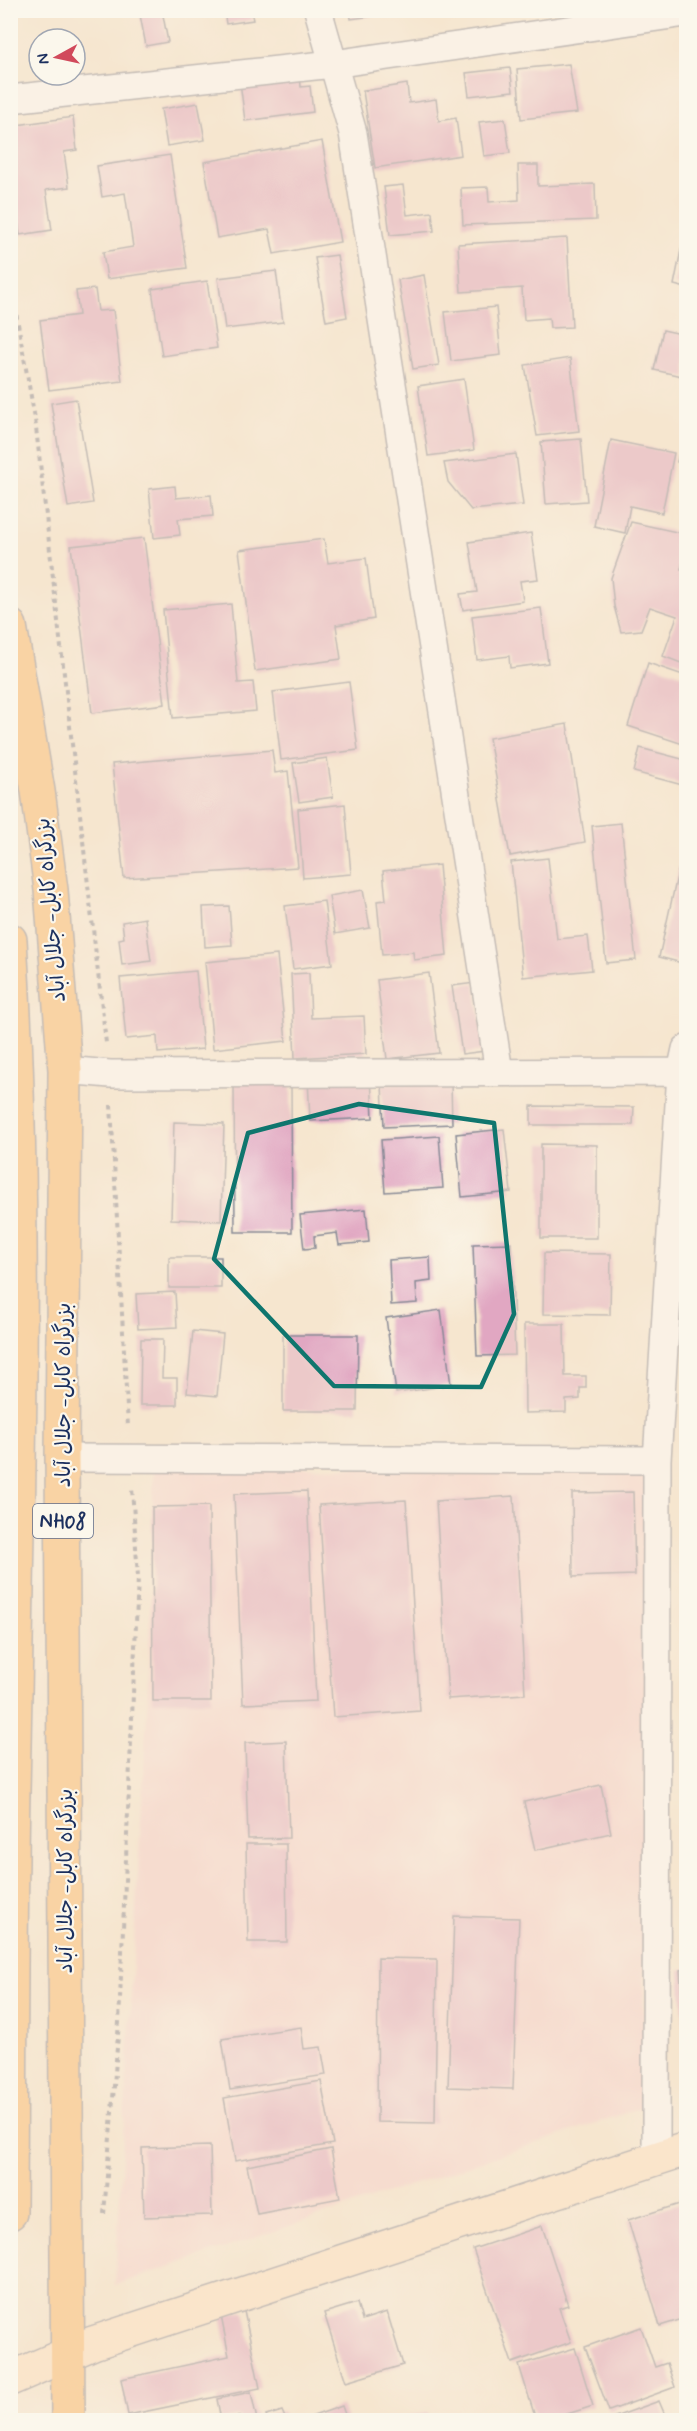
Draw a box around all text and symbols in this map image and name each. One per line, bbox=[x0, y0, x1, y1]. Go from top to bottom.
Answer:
north arrow bbox=[27, 27, 87, 87]
text: N bbox=[32, 52, 55, 66]
street label: بزرگراه کابل- جلال آباد bbox=[29, 817, 73, 1003]
street label: بزرگراه کابل- جلال آباد bbox=[50, 1303, 78, 1487]
road number: NH08 bbox=[33, 1504, 93, 1538]
street label: بزرگراه کابل- جلال آباد bbox=[52, 1789, 80, 1973]

